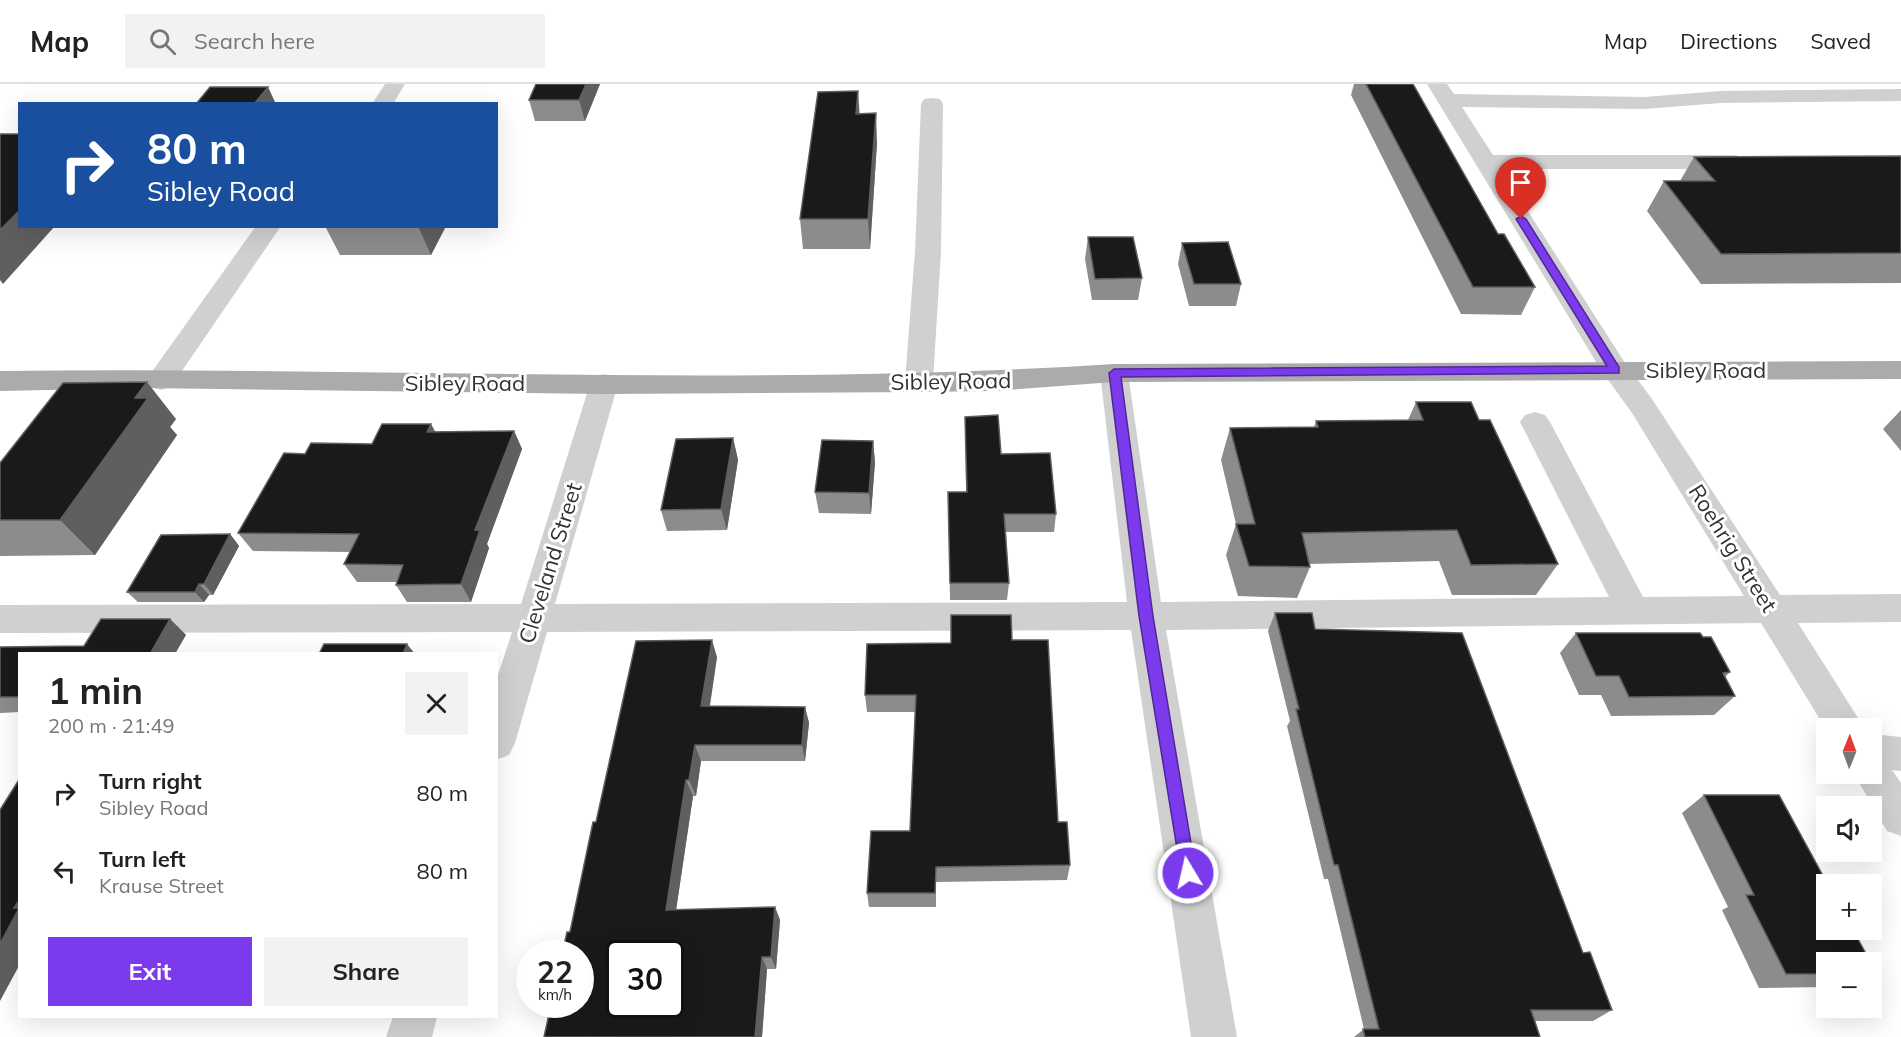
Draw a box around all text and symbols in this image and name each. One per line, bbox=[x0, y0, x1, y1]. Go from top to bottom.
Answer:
search box bbox=[125, 14, 545, 68]
text: Map bbox=[30, 24, 89, 59]
icon: search bbox=[146, 25, 179, 58]
text: Search here bbox=[194, 27, 315, 55]
text: Map bbox=[1604, 28, 1647, 54]
text: Directions bbox=[1680, 28, 1777, 54]
text: Saved bbox=[1810, 28, 1871, 54]
text: 80 m bbox=[147, 122, 247, 175]
icon: right bbox=[48, 126, 126, 204]
pin bbox=[1495, 157, 1546, 219]
icon: arrive bbox=[1504, 166, 1537, 199]
text: Sibley Road bbox=[147, 174, 295, 208]
street label: Sibley Road bbox=[1646, 356, 1766, 384]
street label: Sibley Road bbox=[890, 366, 1012, 396]
street label: Sibley Road bbox=[405, 369, 525, 397]
street label: Cleveland Street bbox=[512, 479, 588, 647]
street label: Roehrig Street bbox=[1683, 479, 1784, 617]
text: 1 min bbox=[48, 668, 143, 713]
button: close bbox=[405, 672, 468, 735]
text: 200 m · 21:49 bbox=[48, 713, 174, 738]
north arrow bbox=[1816, 718, 1882, 784]
map controls bbox=[1816, 718, 1882, 1018]
text: Turn right bbox=[99, 767, 202, 795]
icon: right bbox=[48, 777, 81, 810]
text: 80 m bbox=[417, 779, 468, 807]
text: Sibley Road bbox=[99, 795, 209, 820]
button: sound bbox=[1816, 796, 1882, 862]
position arrow bbox=[1156, 841, 1220, 905]
text: Turn left bbox=[99, 845, 186, 873]
icon: left bbox=[48, 855, 81, 888]
text: 80 m bbox=[417, 857, 468, 885]
text: Krause Street bbox=[99, 873, 224, 898]
button: + bbox=[1816, 874, 1882, 940]
button: Exit bbox=[48, 937, 252, 1006]
button: Share bbox=[264, 937, 468, 1006]
speed limit sign: 30 bbox=[606, 940, 684, 1018]
button: − bbox=[1816, 952, 1882, 1018]
text: 22 bbox=[537, 953, 573, 991]
text: km/h bbox=[538, 985, 572, 1004]

